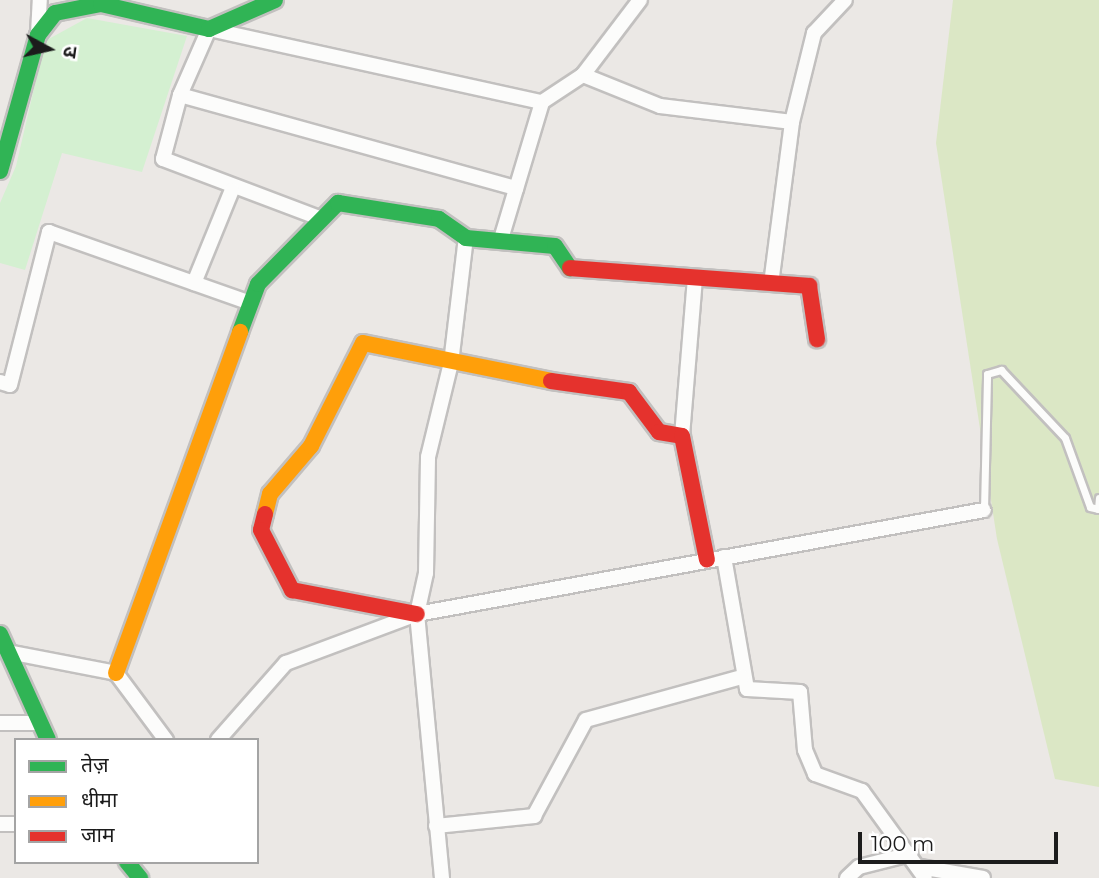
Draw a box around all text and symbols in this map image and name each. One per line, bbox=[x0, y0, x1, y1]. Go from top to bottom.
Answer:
north arrow bbox=[14, 14, 84, 84]
text: उ bbox=[58, 45, 82, 59]
legend bbox=[14, 738, 259, 864]
text: तेज़ bbox=[81, 752, 109, 777]
text: धीमा bbox=[81, 787, 117, 812]
scale bar bbox=[861, 818, 1060, 862]
text: जाम bbox=[81, 822, 115, 847]
text: 100 m bbox=[871, 831, 934, 856]

